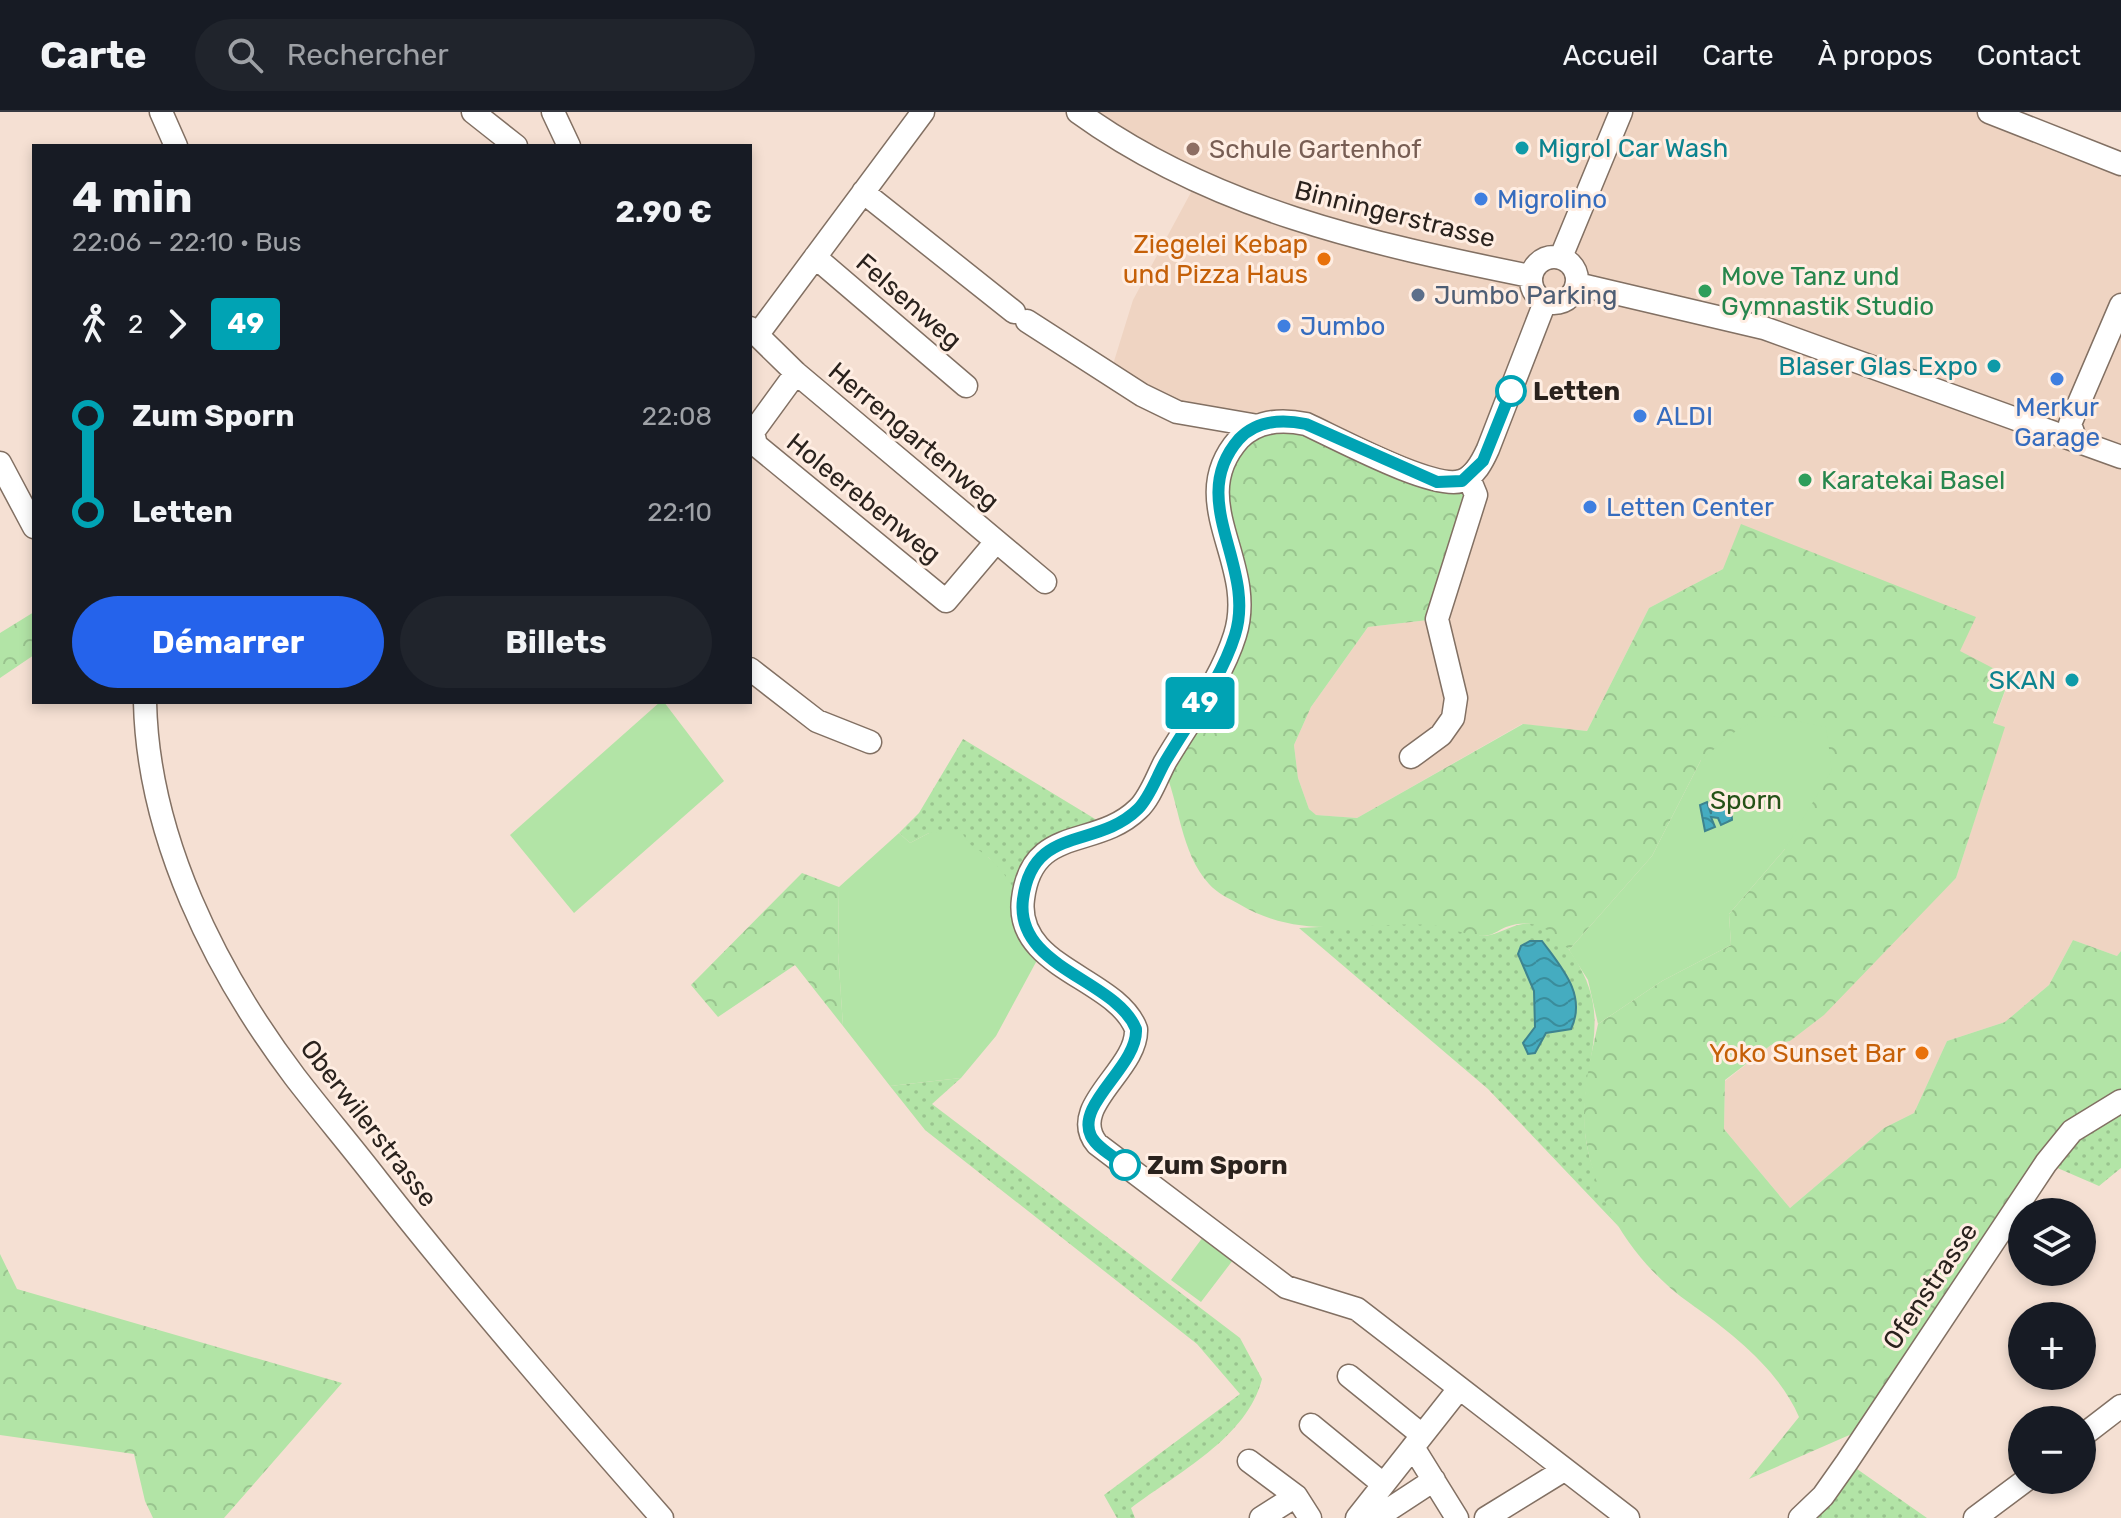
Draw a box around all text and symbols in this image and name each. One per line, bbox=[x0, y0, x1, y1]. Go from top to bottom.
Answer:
search box bbox=[195, 19, 755, 91]
text: Carte bbox=[40, 32, 147, 78]
icon: search bbox=[223, 33, 267, 77]
text: Rechercher bbox=[287, 37, 449, 73]
text: Accueil bbox=[1563, 39, 1658, 72]
text: Carte bbox=[1702, 39, 1774, 72]
text: À propos bbox=[1818, 39, 1933, 72]
text: Contact bbox=[1977, 39, 2081, 72]
place label: Migrol Car Wash bbox=[1538, 133, 1728, 164]
place label: Schule Gartenhof bbox=[1209, 134, 1421, 165]
marker: Migrol Car Wash bbox=[1513, 139, 1531, 157]
marker: Schule Gartenhof bbox=[1184, 140, 1202, 158]
text: 4 min bbox=[72, 171, 193, 223]
street label: Binningerstrasse bbox=[1291, 175, 1498, 254]
place label: Migrolino bbox=[1497, 184, 1607, 215]
marker: Migrolino bbox=[1472, 190, 1490, 208]
text: 2.90 € bbox=[616, 194, 712, 230]
text: 22:06 – 22:10 · Bus bbox=[72, 227, 301, 258]
place label: Ziegelei Kebap und Pizza Haus bbox=[1123, 229, 1308, 290]
street label: Felsenweg bbox=[850, 247, 968, 356]
marker: Ziegelei Kebap und Pizza Haus bbox=[1315, 250, 1333, 268]
place label: Move Tanz und Gymnastik Studio bbox=[1721, 261, 1934, 322]
place label: Jumbo Parking bbox=[1434, 280, 1618, 311]
marker: Move Tanz und Gymnastik Studio bbox=[1696, 282, 1714, 300]
marker: Jumbo Parking bbox=[1409, 286, 1427, 304]
icon: walk bbox=[72, 302, 116, 346]
icon: forward bbox=[155, 302, 199, 346]
text: 49 bbox=[227, 307, 264, 340]
text: 2 bbox=[128, 309, 143, 340]
place label: Jumbo bbox=[1300, 311, 1386, 342]
marker: Jumbo bbox=[1275, 317, 1293, 335]
place label: Blaser Glas Expo bbox=[1778, 351, 1978, 382]
street label: Herrengartenweg bbox=[822, 356, 1005, 517]
marker: Blaser Glas Expo bbox=[1985, 357, 2003, 375]
marker: Merkur Garage bbox=[2048, 370, 2066, 388]
marker: Letten bbox=[1496, 376, 1526, 406]
place label: Letten bbox=[1533, 376, 1620, 407]
place label: Merkur Garage bbox=[2014, 392, 2100, 453]
text: Zum Sporn bbox=[132, 398, 294, 434]
text: 22:08 bbox=[642, 401, 712, 432]
place label: ALDI bbox=[1656, 401, 1713, 432]
marker: ALDI bbox=[1631, 407, 1649, 425]
street label: Holeerebenweg bbox=[780, 427, 947, 570]
place label: Karatekai Basel bbox=[1821, 465, 2005, 496]
marker: Karatekai Basel bbox=[1796, 471, 1814, 489]
place label: Letten Center bbox=[1606, 492, 1774, 523]
text: Letten bbox=[132, 494, 233, 530]
text: 22:10 bbox=[647, 497, 712, 528]
marker: Letten Center bbox=[1581, 498, 1599, 516]
button: Démarrer bbox=[72, 596, 384, 688]
button: Billets bbox=[400, 596, 712, 688]
place label: SKAN bbox=[1989, 665, 2056, 696]
marker: SKAN bbox=[2063, 671, 2081, 689]
line badge: 49 bbox=[1164, 677, 1236, 729]
text: 49 bbox=[1182, 686, 1218, 719]
park label: Sporn bbox=[1710, 785, 1782, 816]
street label: Oberwilerstrasse bbox=[294, 1033, 444, 1213]
place label: Yoko Sunset Bar bbox=[1709, 1038, 1906, 1069]
marker: Yoko Sunset Bar bbox=[1913, 1044, 1931, 1062]
marker: Zum Sporn bbox=[1110, 1150, 1140, 1180]
place label: Zum Sporn bbox=[1147, 1150, 1288, 1181]
map controls bbox=[2008, 1198, 2096, 1494]
button: layers bbox=[2008, 1198, 2096, 1286]
street label: Ofenstrasse bbox=[1877, 1217, 1984, 1356]
button: + bbox=[2008, 1302, 2096, 1390]
button: − bbox=[2008, 1406, 2096, 1494]

